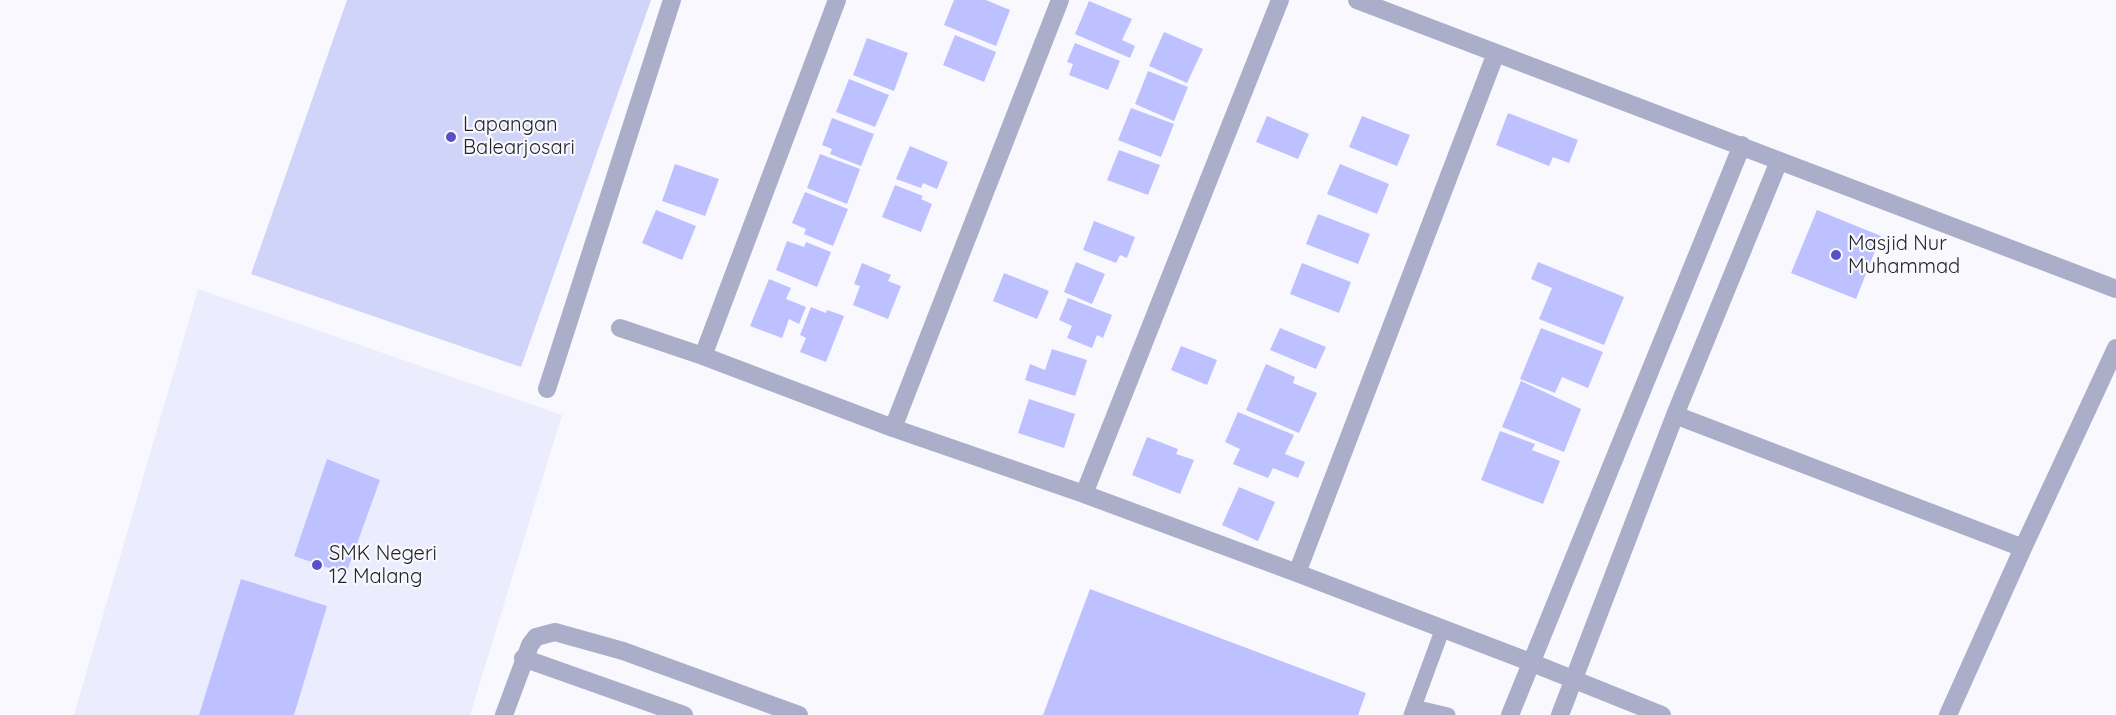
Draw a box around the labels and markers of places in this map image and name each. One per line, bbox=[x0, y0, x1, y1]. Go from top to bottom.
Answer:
place label: Lapangan Balearjosari bbox=[463, 113, 575, 160]
marker: Lapangan Balearjosari bbox=[444, 130, 458, 144]
place label: Masjid Nur Muhammad bbox=[1848, 232, 1960, 279]
marker: Masjid Nur Muhammad bbox=[1829, 248, 1843, 262]
place label: SMK Negeri 12 Malang bbox=[329, 542, 437, 589]
marker: SMK Negeri 12 Malang bbox=[310, 558, 324, 572]

